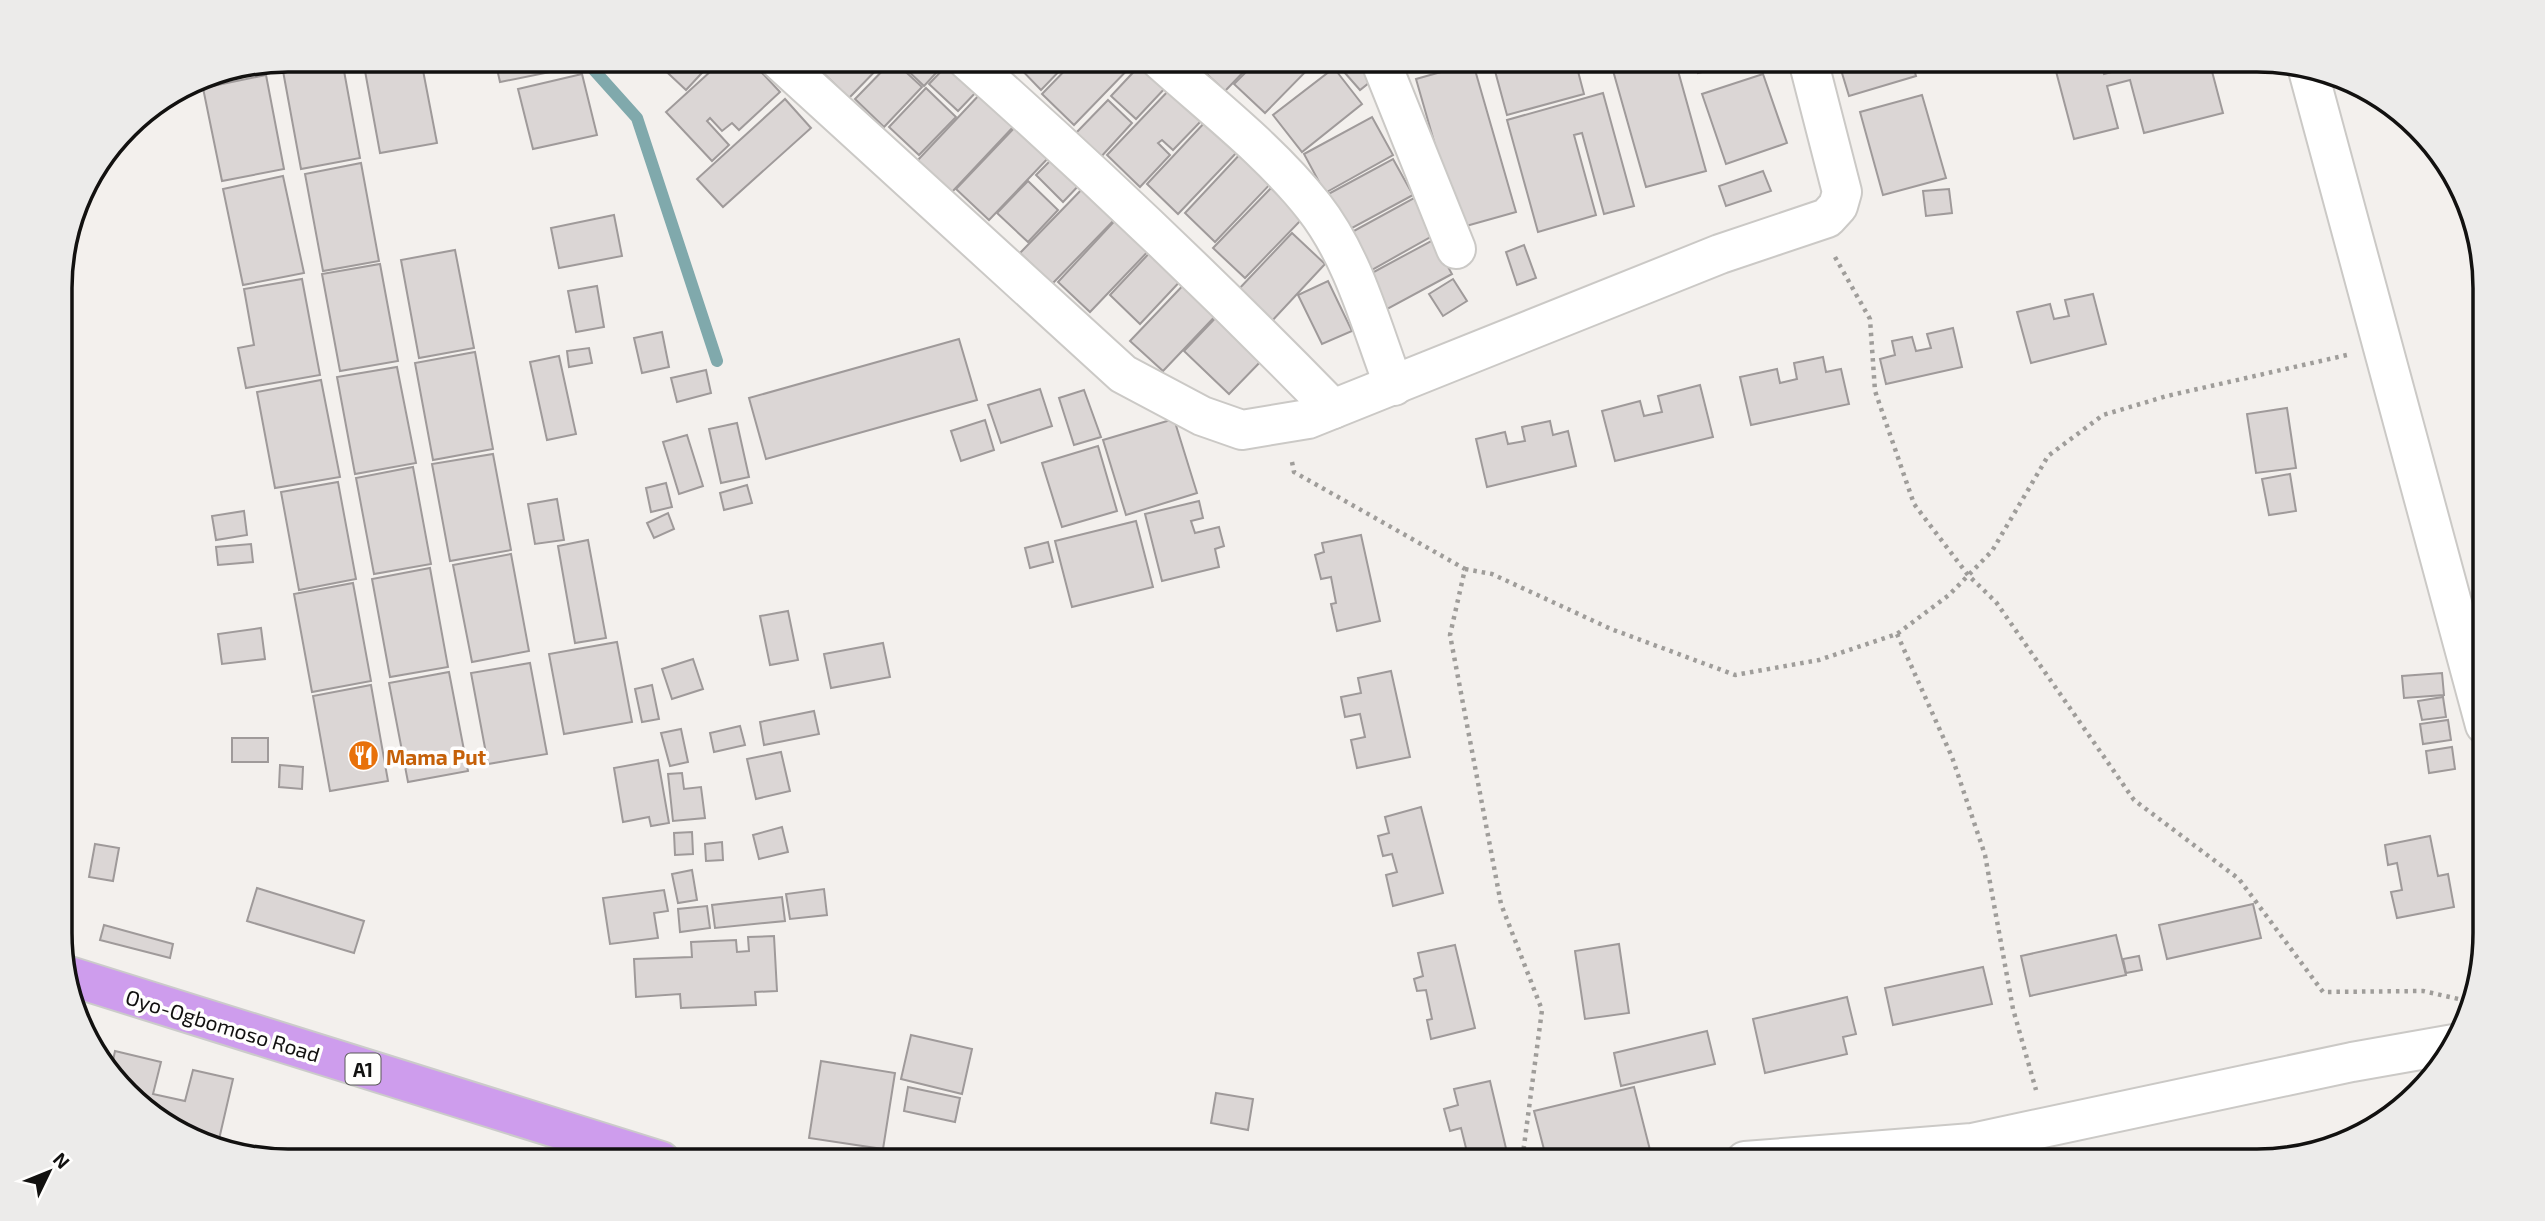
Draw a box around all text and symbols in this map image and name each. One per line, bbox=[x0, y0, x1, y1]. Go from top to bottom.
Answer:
restaurant icon: Mama Put bbox=[346, 739, 380, 773]
place label: Mama Put bbox=[386, 744, 487, 769]
street label: Oyo-Ogbomoso Road bbox=[123, 984, 323, 1066]
road number: A1 bbox=[346, 1054, 380, 1084]
north arrow bbox=[14, 1137, 84, 1207]
text: N bbox=[49, 1147, 75, 1173]

